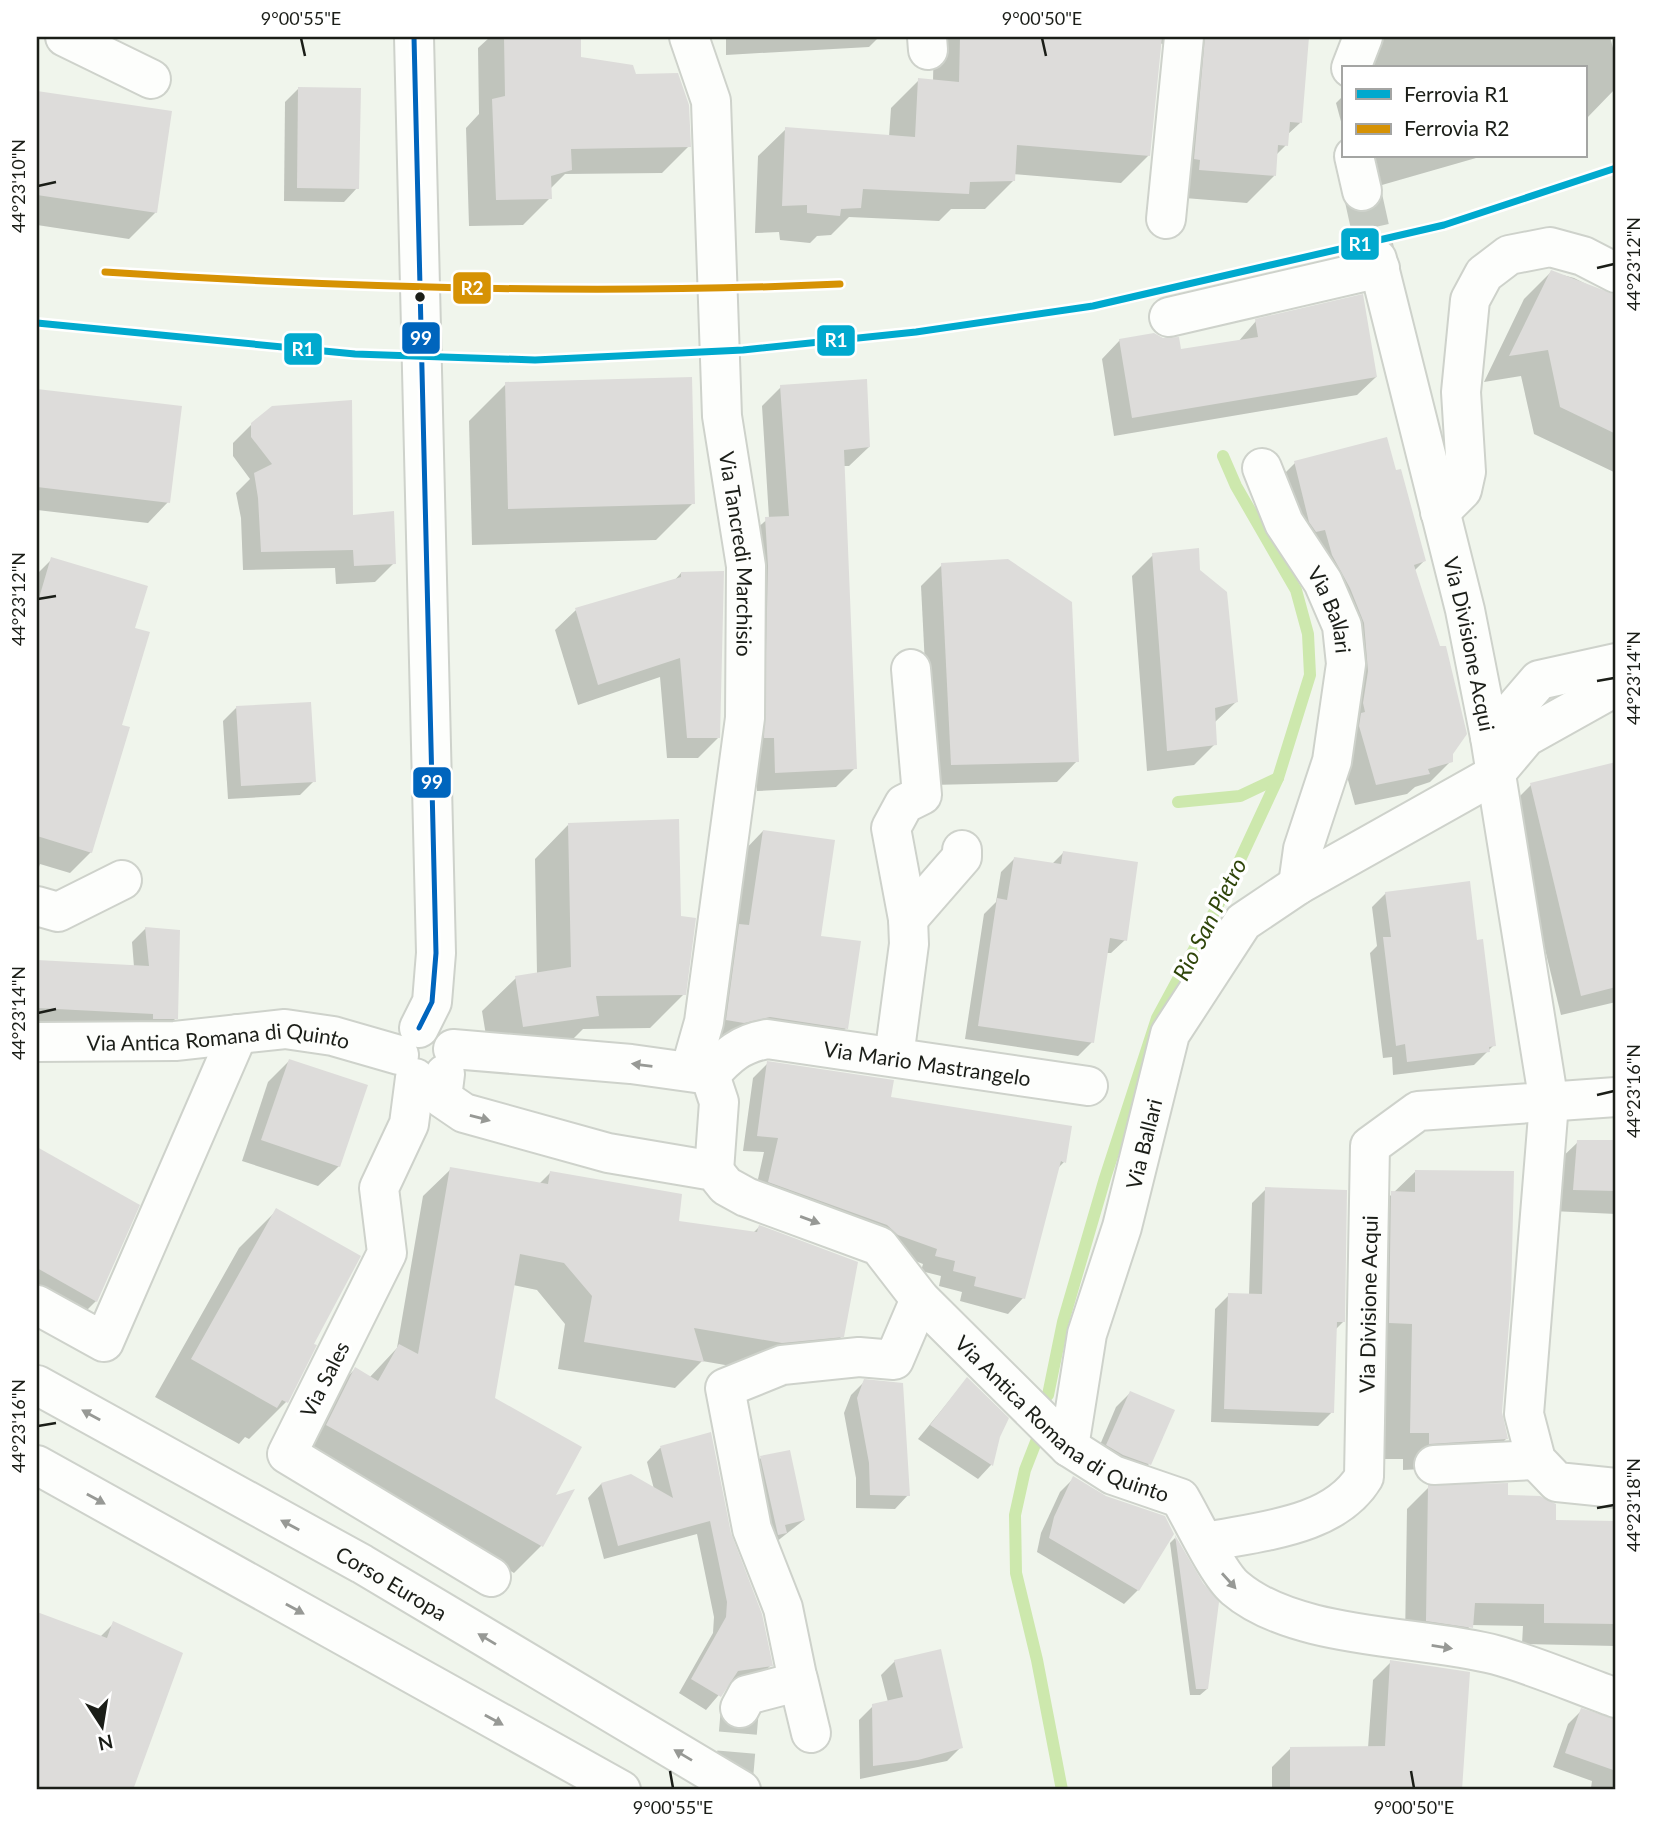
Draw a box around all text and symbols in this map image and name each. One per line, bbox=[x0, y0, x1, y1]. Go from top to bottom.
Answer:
text: 9°00'55"E bbox=[261, 7, 341, 29]
text: 9°00'50"E bbox=[1002, 7, 1082, 29]
legend bbox=[1342, 66, 1586, 158]
text: Ferrovia R1 bbox=[1404, 81, 1510, 106]
text: Ferrovia R2 bbox=[1404, 115, 1510, 140]
text: 44°23'10"N bbox=[7, 139, 29, 233]
text: 44°23'12"N bbox=[1622, 217, 1644, 311]
line badge: R1 bbox=[1340, 227, 1380, 261]
text: R1 bbox=[1348, 232, 1372, 255]
line badge: R2 bbox=[452, 271, 492, 305]
text: R2 bbox=[460, 276, 484, 299]
unlabelled marker bbox=[413, 290, 427, 304]
line badge: 99 bbox=[401, 321, 441, 355]
line badge: R1 bbox=[816, 324, 856, 357]
text: 99 bbox=[410, 326, 432, 349]
text: R1 bbox=[824, 328, 848, 351]
line badge: R1 bbox=[283, 332, 323, 366]
text: R1 bbox=[291, 337, 315, 360]
street label: Via Tancredi Marchisio bbox=[715, 449, 758, 657]
text: 44°23'12"N bbox=[7, 552, 29, 646]
street label: Via Divisione Acqui bbox=[1440, 554, 1501, 733]
street label: Via Ballari bbox=[1303, 561, 1357, 654]
text: 44°23'14"N bbox=[1622, 631, 1644, 725]
line badge: 99 bbox=[412, 766, 452, 799]
text: 99 bbox=[421, 770, 443, 793]
water label: Rio San Pietro bbox=[1166, 853, 1252, 985]
text: 44°23'14"N bbox=[7, 966, 29, 1060]
street label: Via Antica Romana di Quinto bbox=[86, 1016, 353, 1054]
street label: Via Mario Mastrangelo bbox=[822, 1035, 1033, 1090]
text: 44°23'16"N bbox=[1622, 1044, 1644, 1138]
one-way arrow bbox=[631, 1059, 653, 1070]
street label: Via Ballari bbox=[1120, 1096, 1166, 1191]
one-way arrow bbox=[469, 1113, 491, 1124]
one-way arrow bbox=[800, 1215, 821, 1226]
street label: Via Divisione Acqui bbox=[1353, 1215, 1381, 1393]
street label: Via Antica Romana di Quinto bbox=[951, 1329, 1173, 1506]
street label: Via Sales bbox=[294, 1337, 354, 1421]
text: 44°23'16"N bbox=[7, 1379, 29, 1473]
one-way arrow bbox=[81, 1409, 101, 1421]
text: 44°23'18"N bbox=[1622, 1458, 1644, 1552]
one-way arrow bbox=[87, 1492, 107, 1504]
one-way arrow bbox=[280, 1520, 300, 1531]
street label: Corso Europa bbox=[332, 1540, 452, 1625]
one-way arrow bbox=[1221, 1572, 1237, 1590]
one-way arrow bbox=[285, 1603, 305, 1615]
one-way arrow bbox=[478, 1632, 497, 1645]
one-way arrow bbox=[1431, 1641, 1453, 1652]
north arrow bbox=[66, 1690, 136, 1760]
one-way arrow bbox=[484, 1714, 504, 1726]
text: N bbox=[96, 1730, 115, 1756]
one-way arrow bbox=[673, 1749, 692, 1762]
text: 9°00'55"E bbox=[633, 1796, 713, 1818]
text: 9°00'50"E bbox=[1374, 1796, 1454, 1818]

